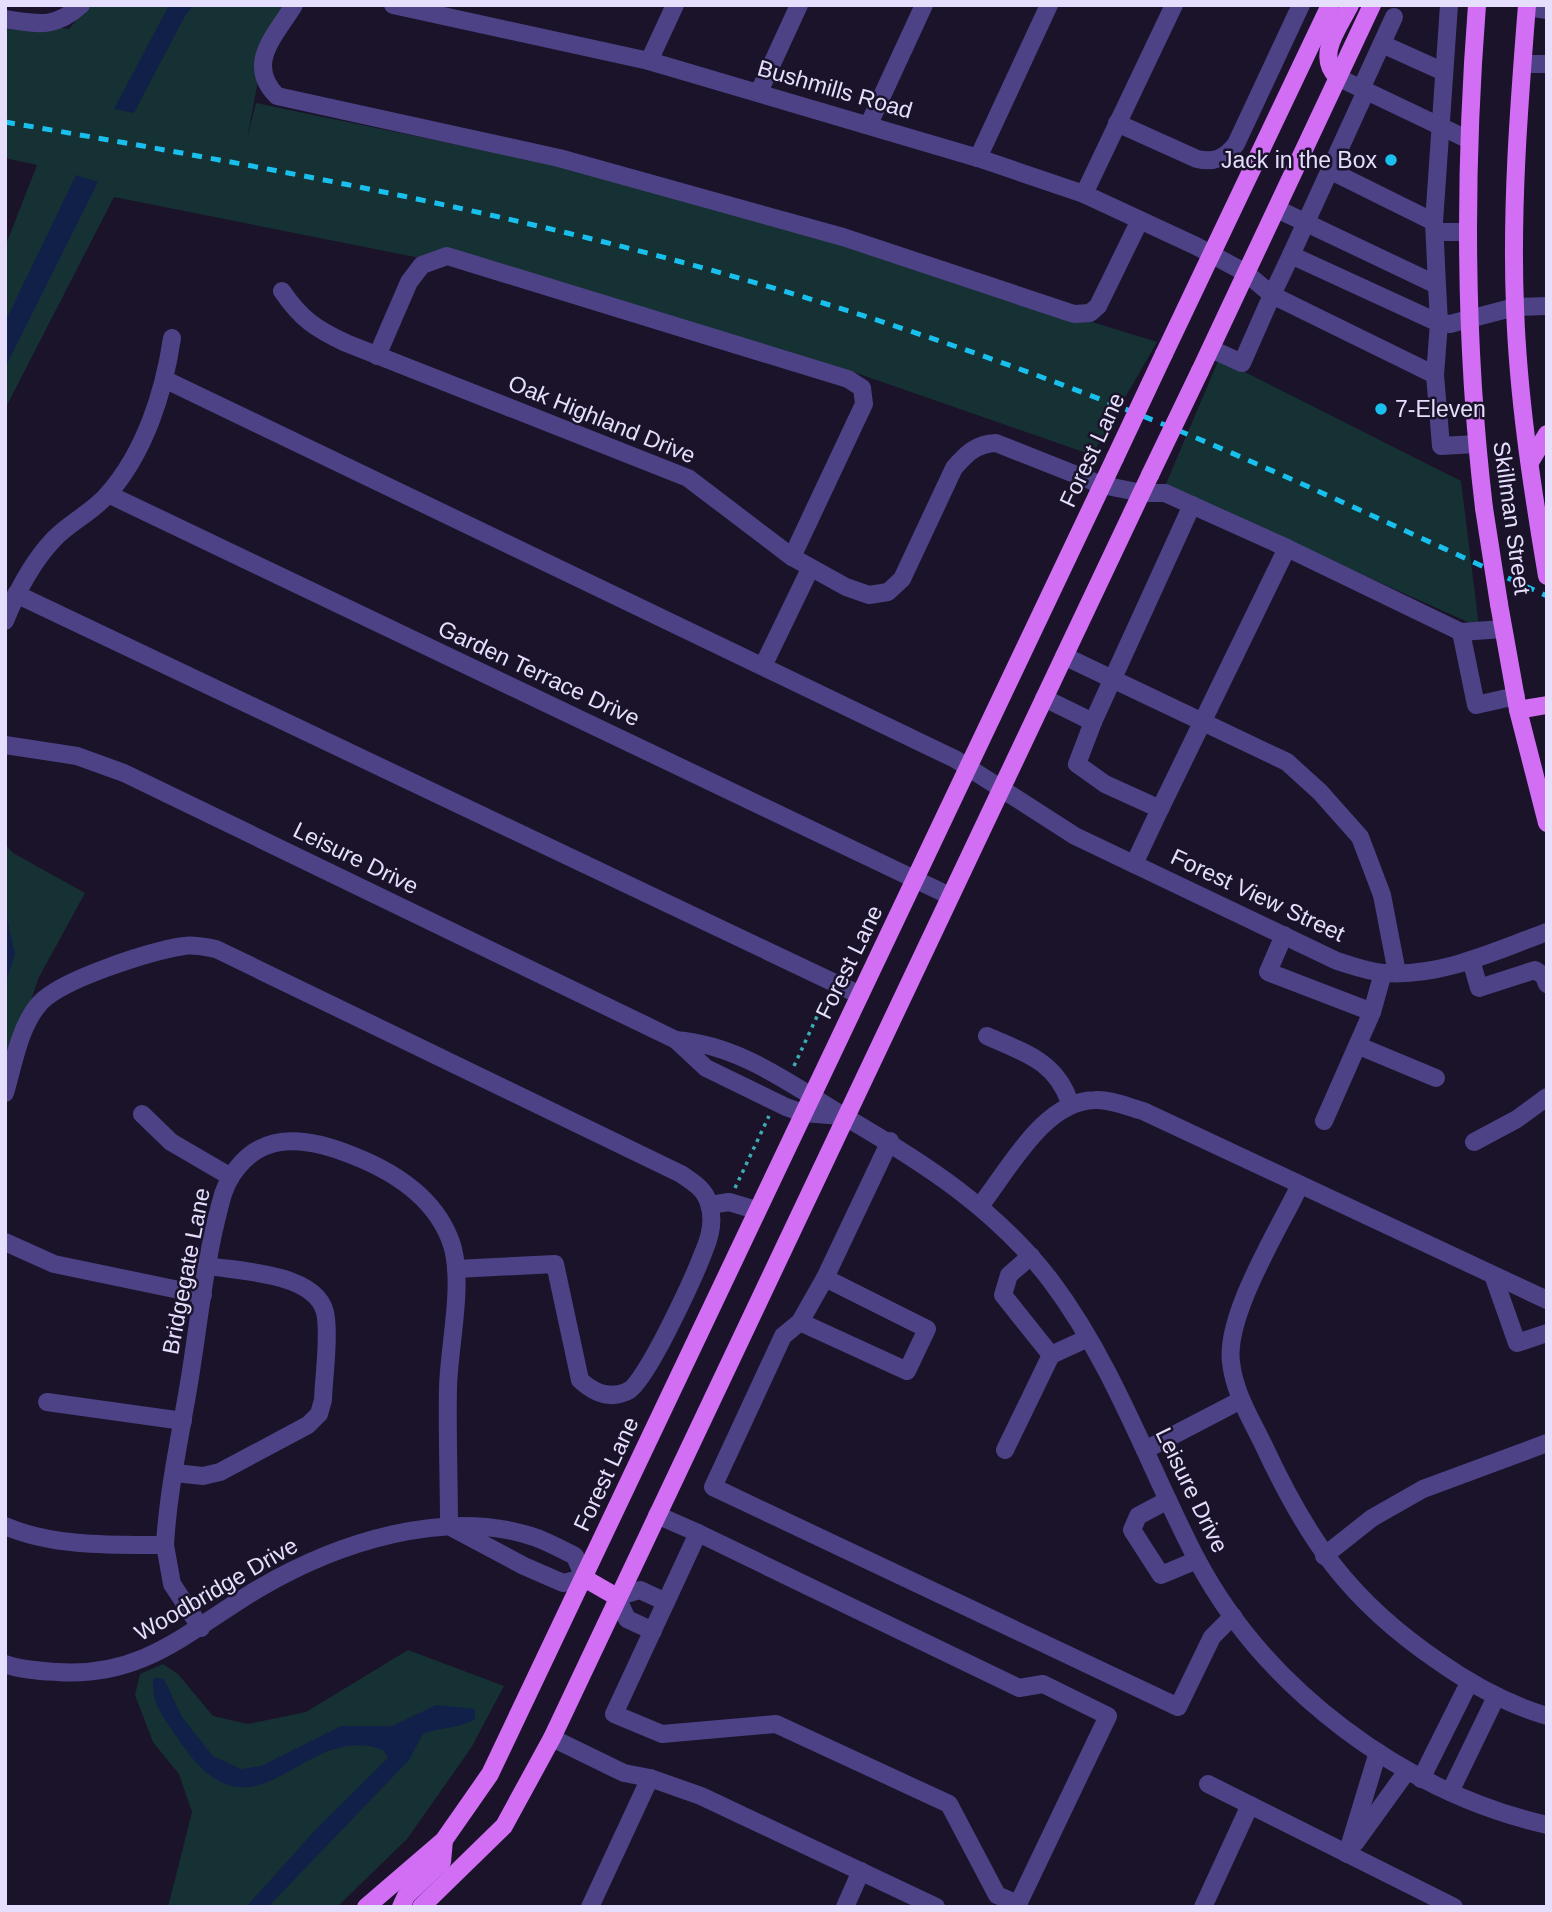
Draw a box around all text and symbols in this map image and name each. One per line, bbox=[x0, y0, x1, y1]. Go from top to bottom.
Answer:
street label: Bushmills Road bbox=[755, 54, 915, 124]
place label: Jack in the Box bbox=[1221, 147, 1378, 173]
marker: Jack in the Box bbox=[1383, 152, 1399, 168]
street label: Oak Highland Drive bbox=[505, 370, 699, 468]
street label: Forest Lane bbox=[1054, 389, 1130, 511]
place label: 7-Eleven bbox=[1395, 396, 1486, 422]
marker: 7-Eleven bbox=[1373, 401, 1389, 417]
street label: Skillman Street bbox=[1488, 440, 1536, 597]
street label: Garden Terrace Drive bbox=[434, 615, 644, 731]
street label: Leisure Drive bbox=[289, 817, 423, 899]
street label: Forest View Street bbox=[1167, 843, 1350, 947]
street label: Forest Lane bbox=[810, 901, 888, 1023]
street label: Bridgegate Lane bbox=[157, 1186, 215, 1356]
street label: Forest Lane bbox=[568, 1413, 644, 1535]
street label: Leisure Drive bbox=[1151, 1423, 1233, 1557]
street label: Woodbridge Drive bbox=[130, 1532, 302, 1646]

